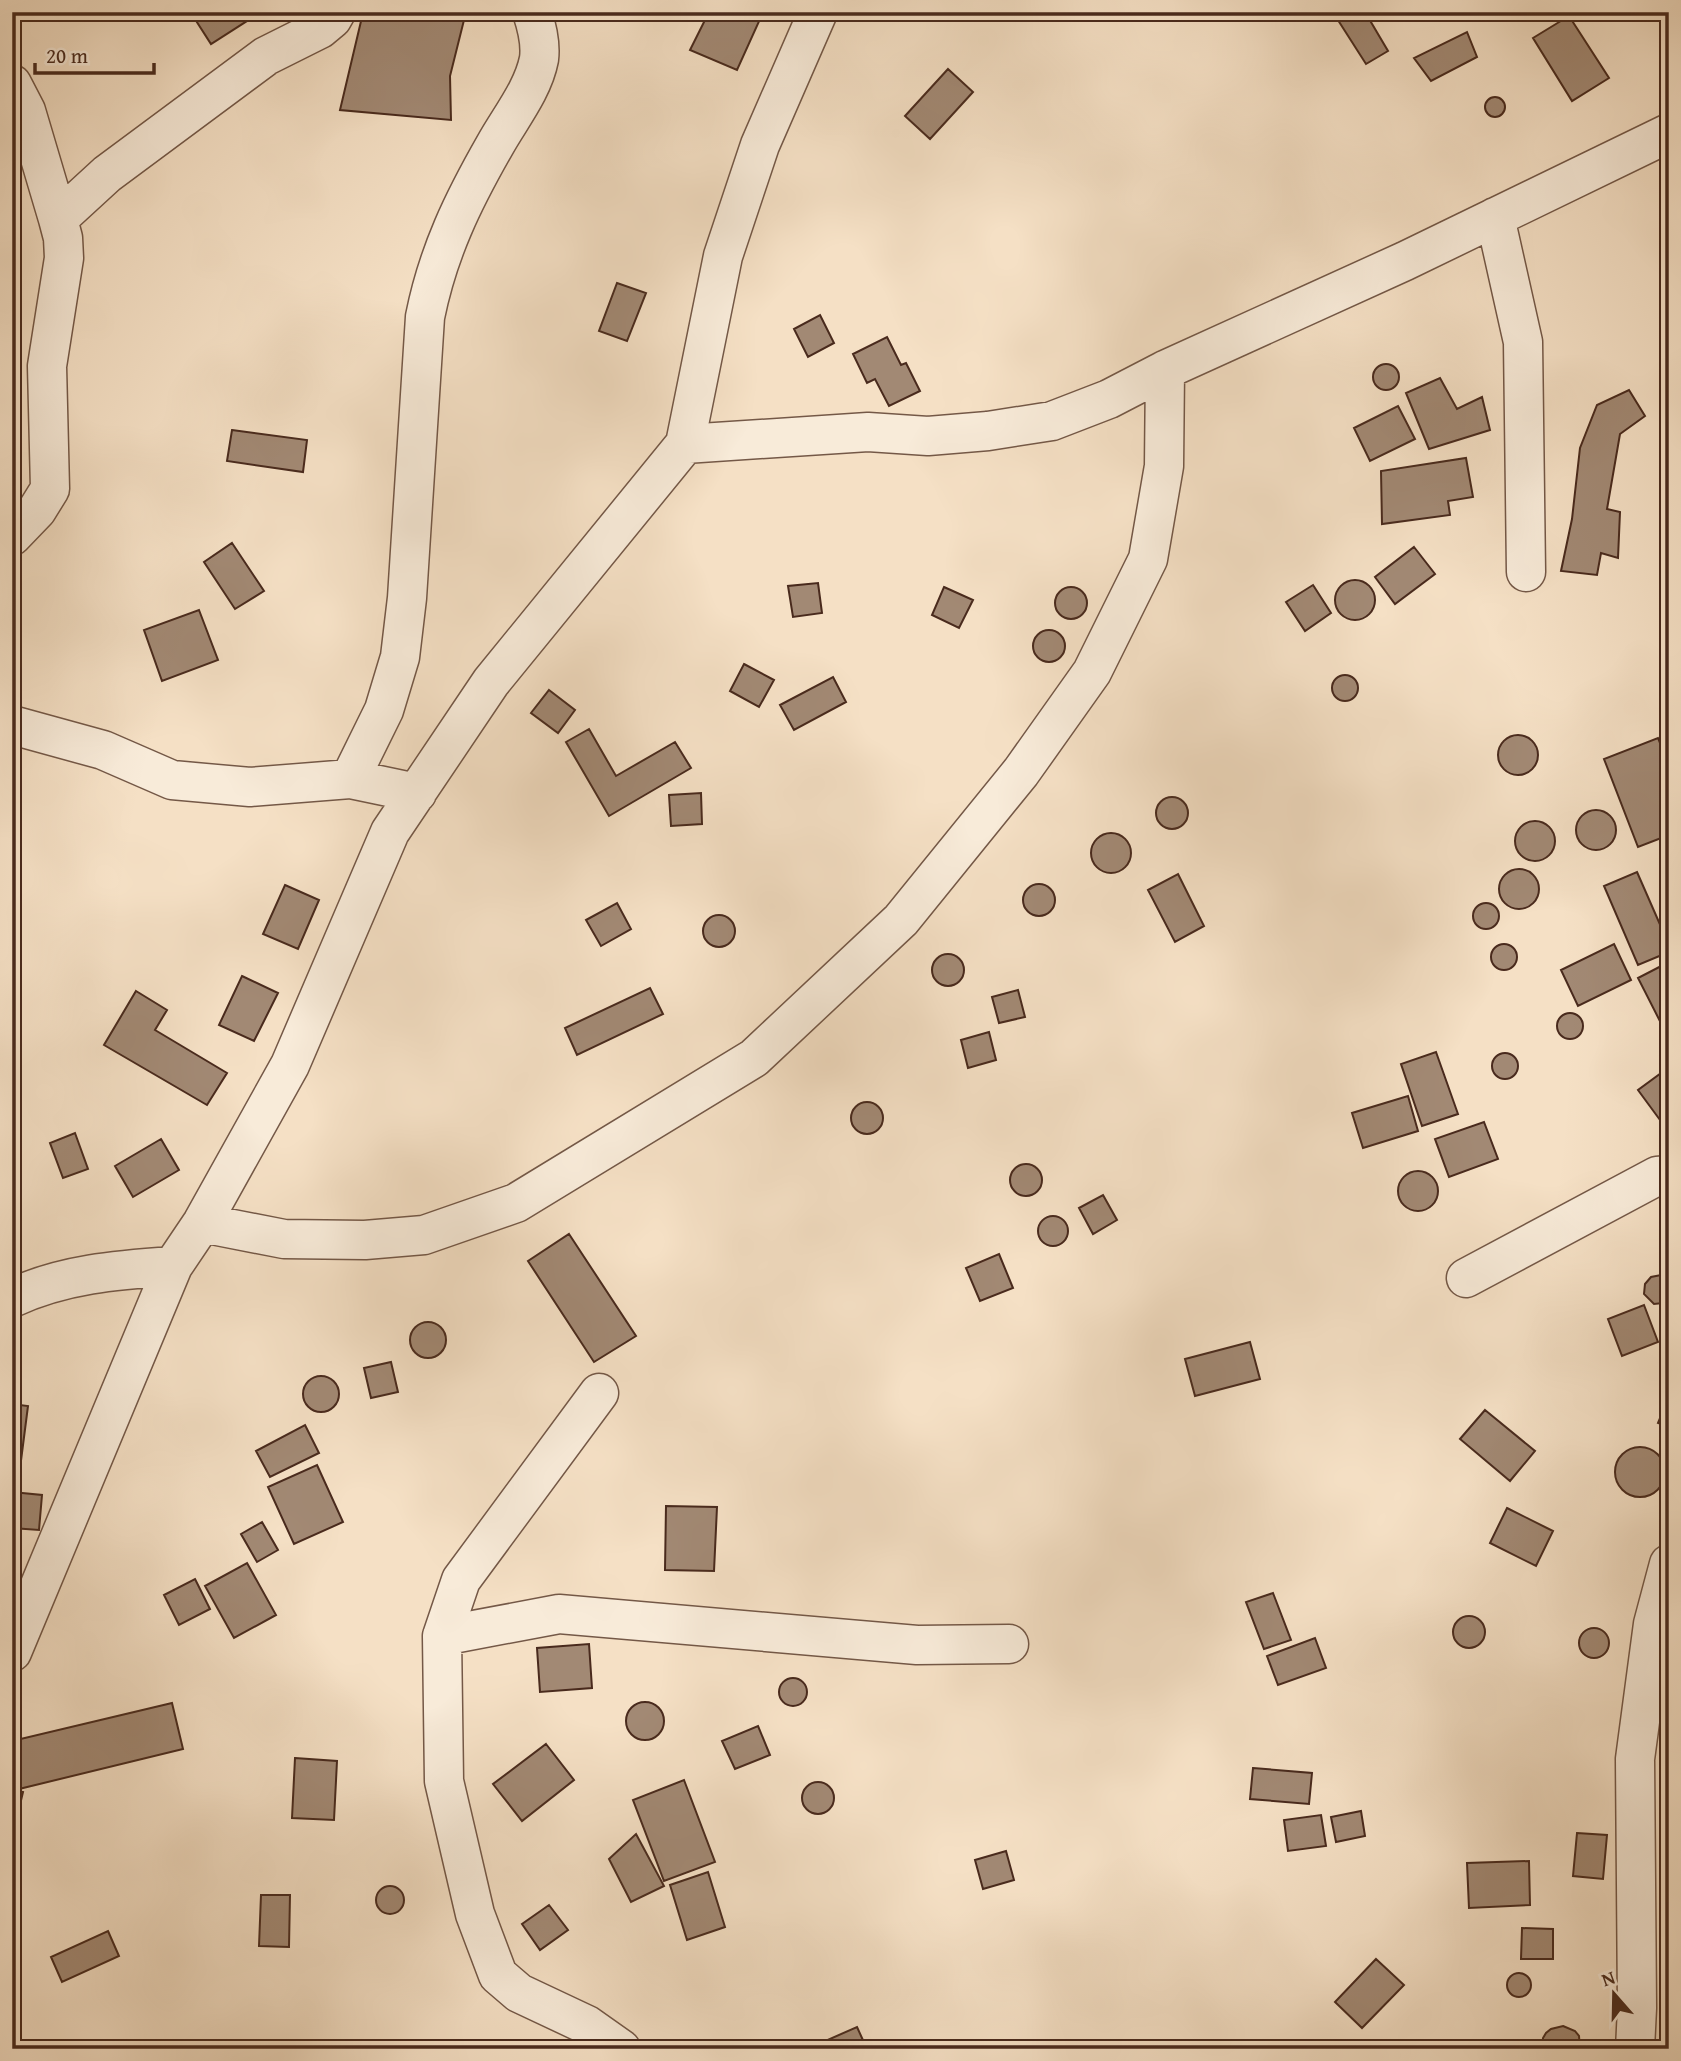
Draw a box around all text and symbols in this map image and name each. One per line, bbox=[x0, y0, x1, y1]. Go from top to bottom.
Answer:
scale bar bbox=[35, 32, 154, 76]
text: 20 m bbox=[46, 40, 88, 71]
north arrow bbox=[1580, 1960, 1650, 2030]
text: N bbox=[1597, 1963, 1619, 1993]

